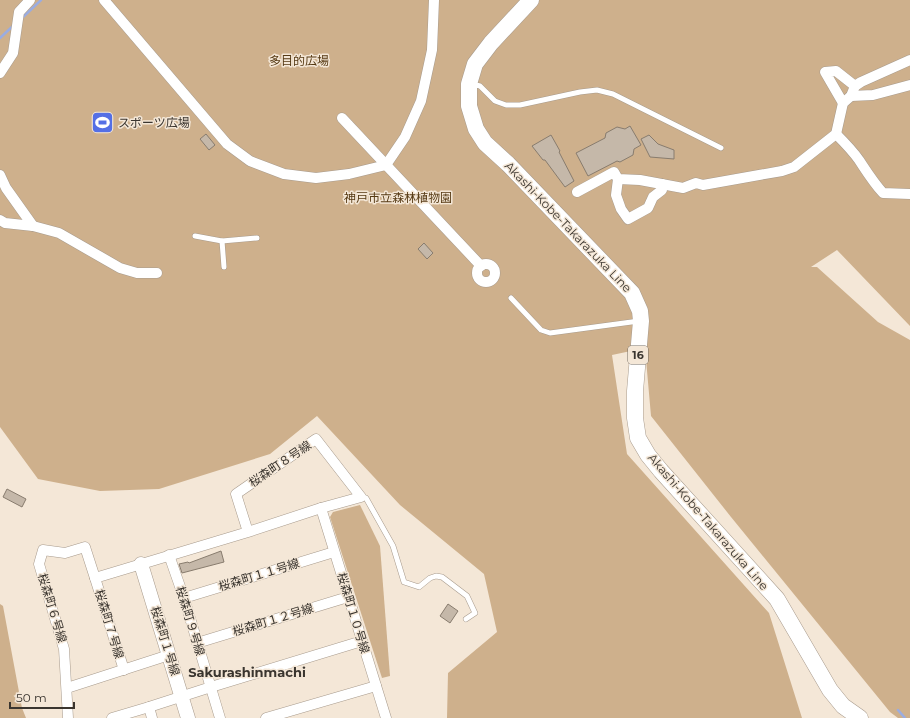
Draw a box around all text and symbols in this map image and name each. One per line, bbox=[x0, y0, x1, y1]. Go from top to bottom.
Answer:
park label: 多目的広場 bbox=[269, 53, 329, 68]
sports icon: スポーツ広場 bbox=[90, 110, 116, 136]
place label: スポーツ広場 bbox=[118, 115, 190, 130]
street label: Akashi-Kobe-Takarazuka Line bbox=[502, 158, 635, 295]
park label: 神戸市立森林植物園 bbox=[344, 190, 452, 205]
road number: 16 bbox=[628, 346, 648, 364]
street label: 桜森町８号線 bbox=[246, 437, 314, 490]
street label: Akashi-Kobe-Takarazuka Line bbox=[645, 450, 772, 593]
street label: 桜森町１１号線 bbox=[216, 555, 301, 594]
street label: 桜森町１０号線 bbox=[334, 570, 373, 655]
street label: 桜森町６号線 bbox=[35, 571, 70, 644]
street label: 桜森町９号線 bbox=[173, 584, 208, 657]
street label: 桜森町７号線 bbox=[92, 587, 127, 660]
street label: 桜森町１２号線 bbox=[230, 600, 315, 639]
street label: 桜森町１号線 bbox=[148, 604, 183, 677]
district label: Sakurashinmachi bbox=[188, 664, 306, 680]
scale bar bbox=[10, 684, 74, 710]
text: 50 m bbox=[16, 690, 47, 705]

